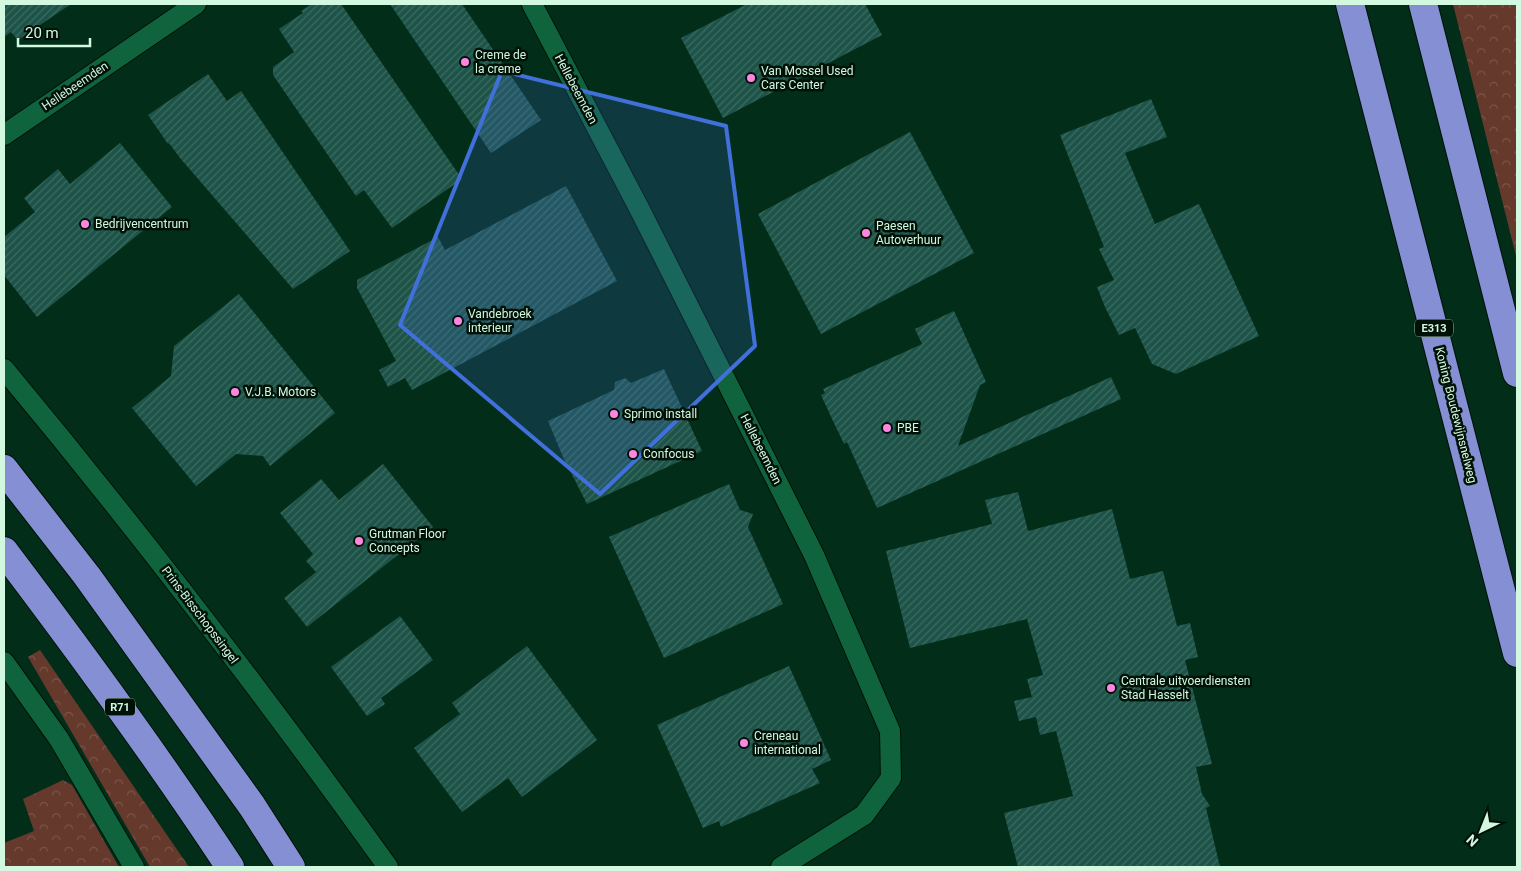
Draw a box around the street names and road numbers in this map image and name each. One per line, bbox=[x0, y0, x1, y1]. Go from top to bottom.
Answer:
street label: Hellebeemden bbox=[552, 52, 600, 126]
street label: Hellebeemden bbox=[39, 59, 111, 113]
road number: E313 bbox=[1415, 319, 1453, 336]
street label: Koning Boudewijnsnelweg bbox=[1432, 345, 1480, 485]
street label: Hellebeemden bbox=[737, 412, 785, 486]
street label: Prins-Bisschopssingel bbox=[159, 564, 241, 666]
road number: R71 bbox=[105, 699, 135, 716]

